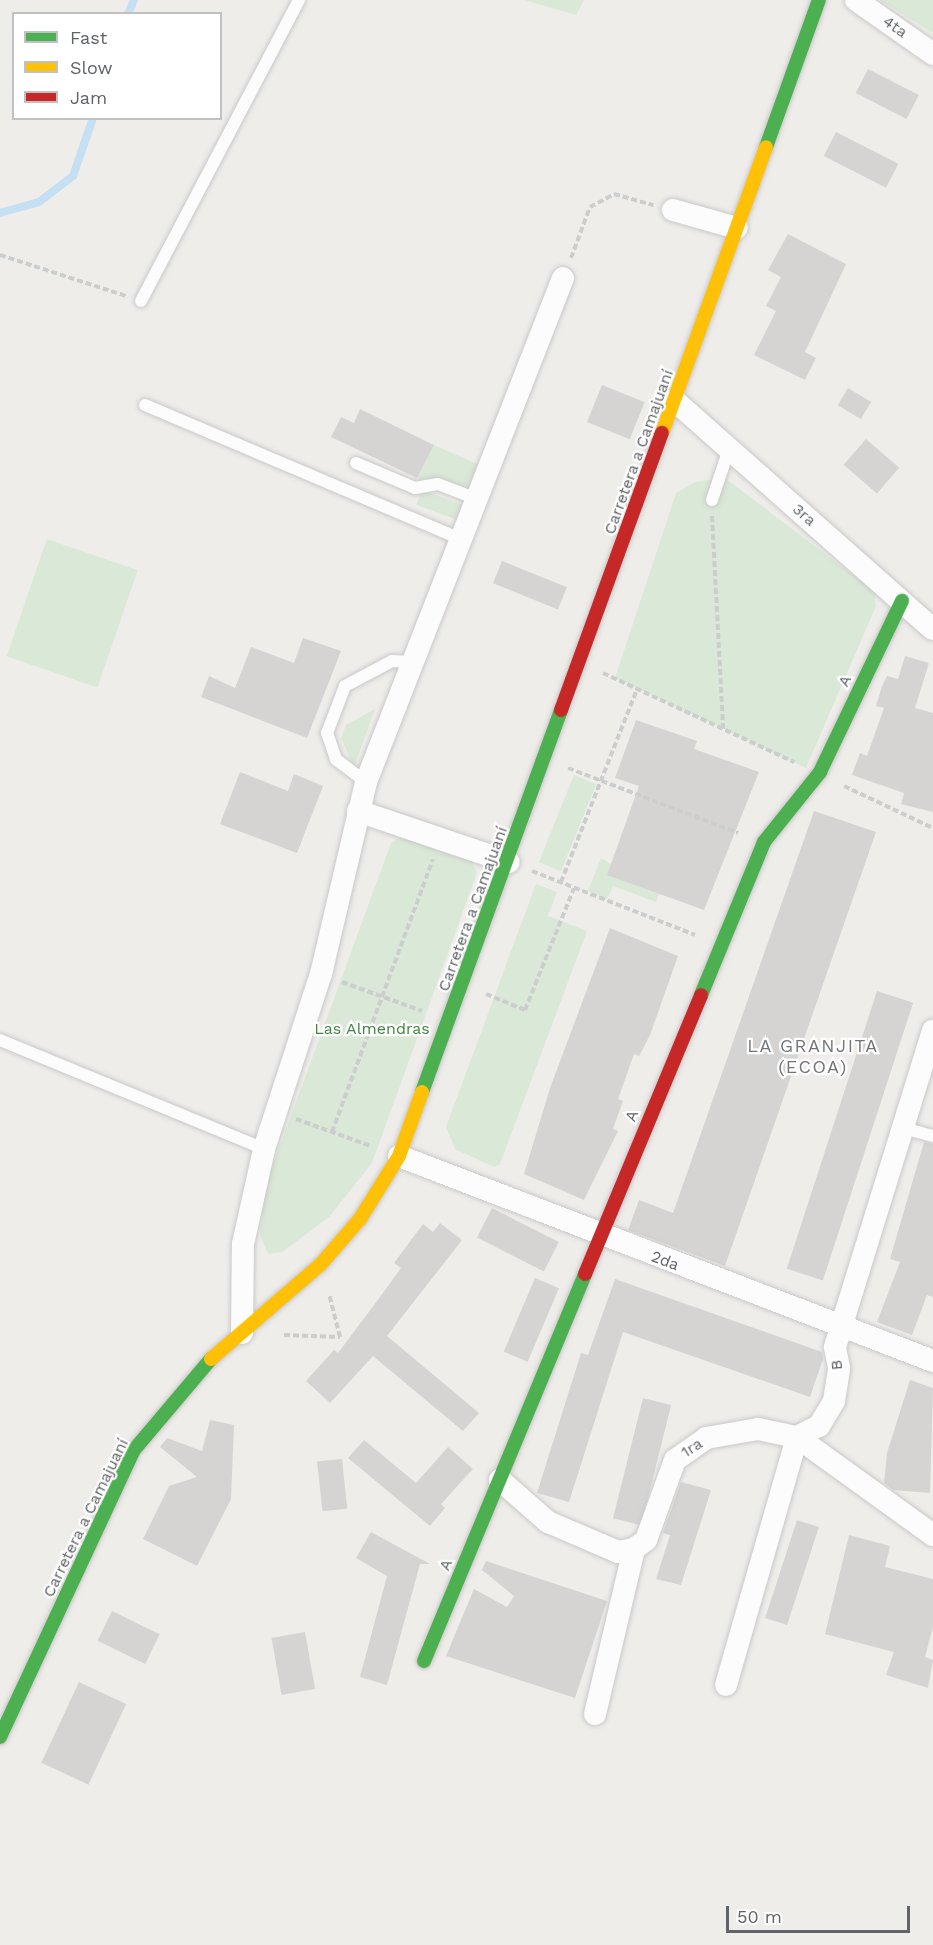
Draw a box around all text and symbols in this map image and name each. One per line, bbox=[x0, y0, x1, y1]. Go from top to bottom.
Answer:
legend bbox=[12, 12, 222, 120]
street label: 4ta bbox=[879, 12, 911, 42]
text: Fast bbox=[70, 27, 107, 48]
text: Slow bbox=[70, 57, 113, 78]
text: Jam bbox=[70, 87, 107, 108]
street label: Carretera a Camajuaní bbox=[600, 367, 678, 537]
street label: 3ra bbox=[788, 500, 820, 530]
street label: A bbox=[834, 672, 856, 690]
street label: Carretera a Camajuaní bbox=[434, 824, 512, 994]
park label: Las Almendras bbox=[314, 1019, 430, 1039]
district label: LA GRANJITA (ECOA) bbox=[747, 1036, 879, 1078]
street label: A bbox=[621, 1108, 643, 1124]
street label: 2da bbox=[648, 1247, 682, 1275]
street label: B bbox=[827, 1359, 847, 1371]
street label: 1ra bbox=[678, 1434, 706, 1462]
street label: Carretera a Camajuaní bbox=[39, 1435, 133, 1601]
street label: A bbox=[435, 1556, 457, 1574]
scale bar bbox=[729, 1894, 914, 1932]
text: 50 m bbox=[737, 1906, 782, 1927]

